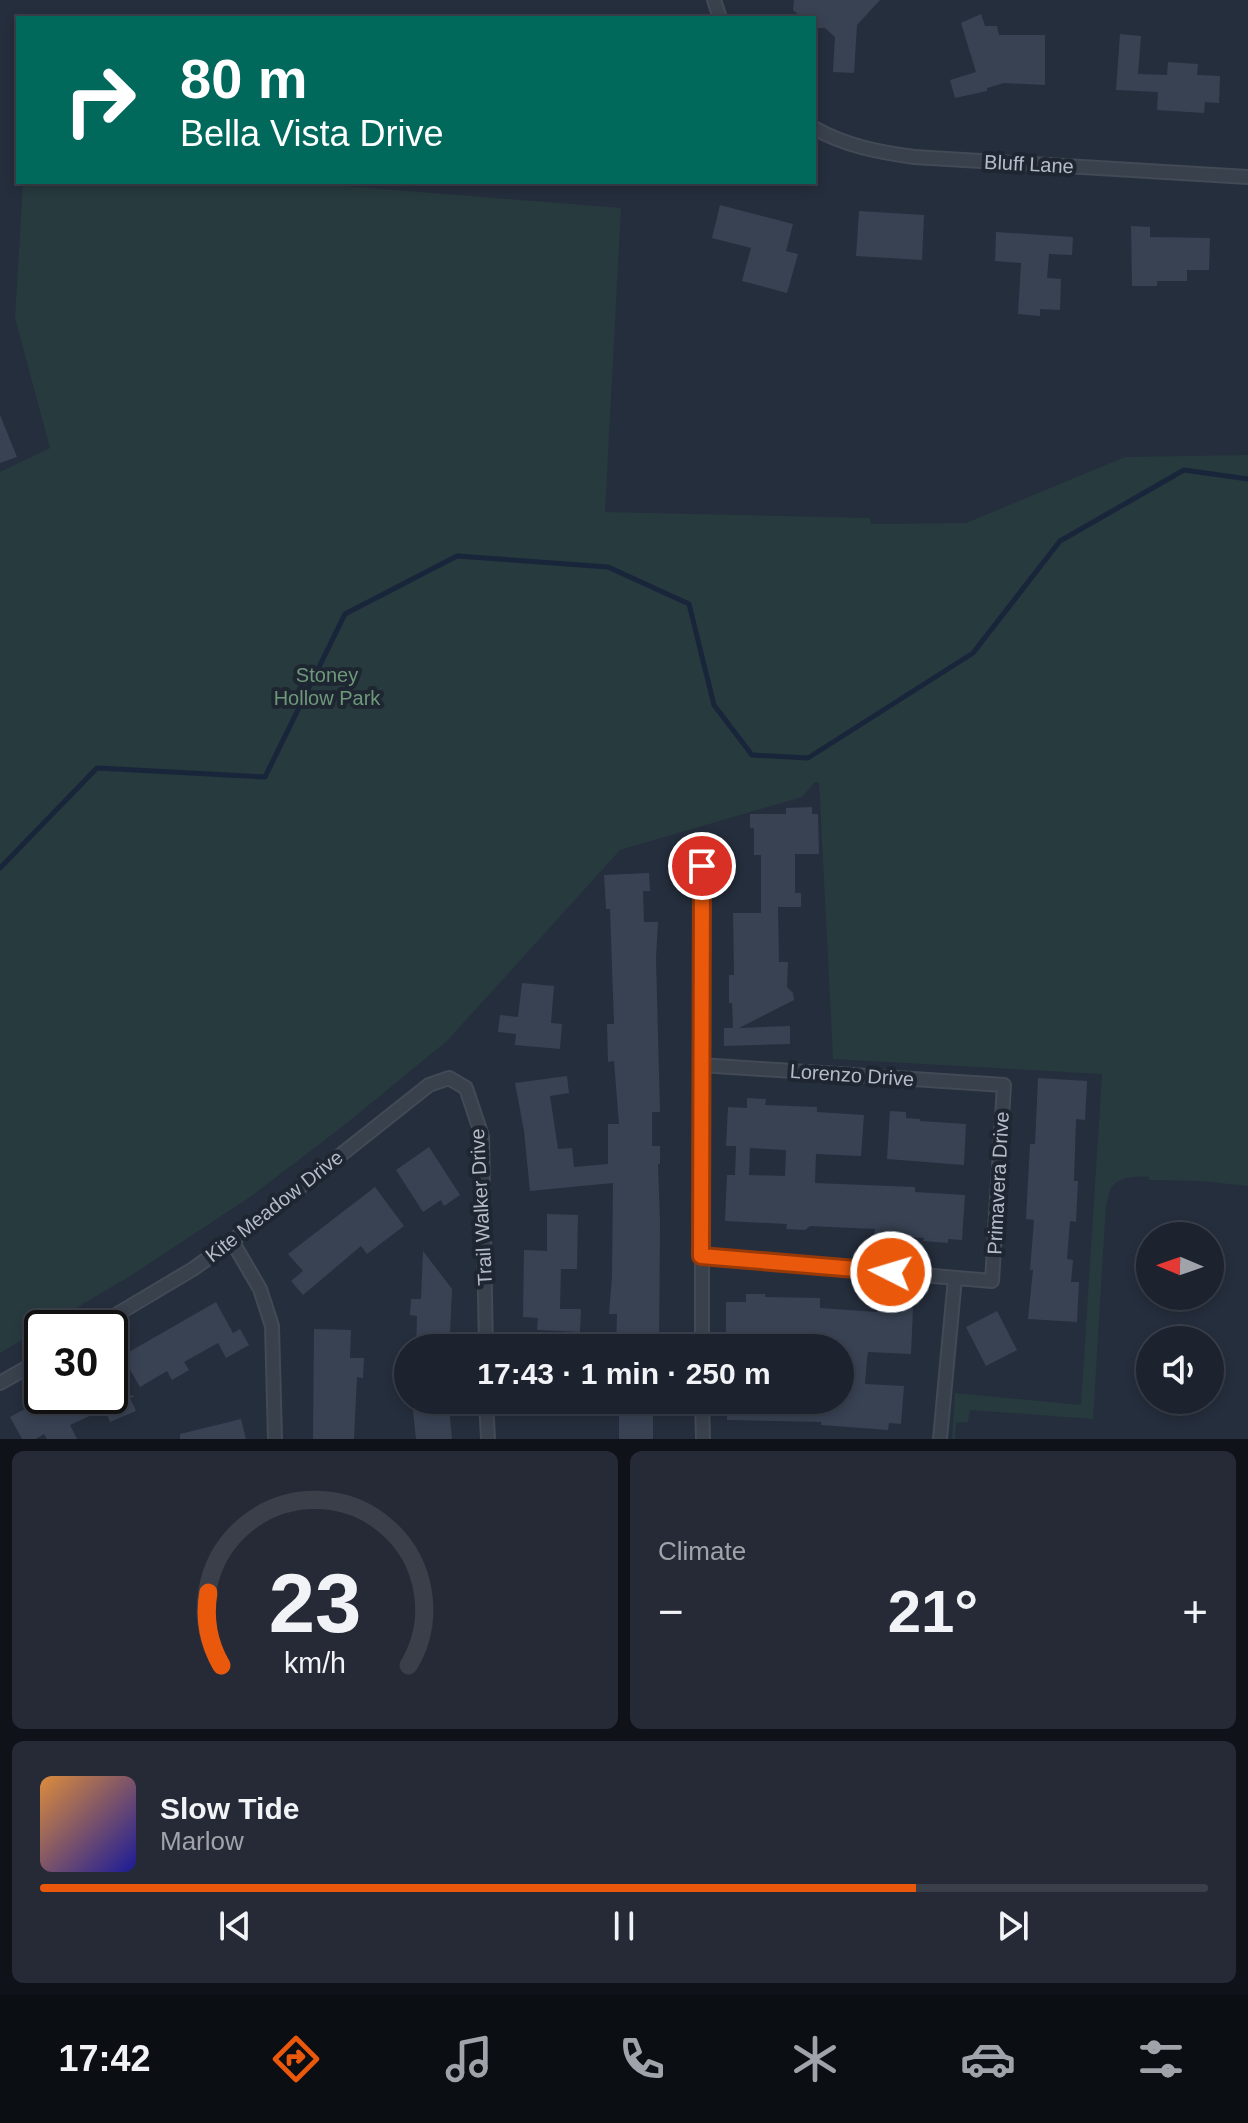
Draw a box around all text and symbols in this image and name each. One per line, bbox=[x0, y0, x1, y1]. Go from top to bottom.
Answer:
text: 80 m bbox=[180, 47, 308, 110]
icon: right bbox=[48, 48, 152, 152]
text: Bella Vista Drive bbox=[180, 113, 443, 154]
street label: Bluff Lane bbox=[984, 151, 1074, 177]
park label: Stoney Hollow Park bbox=[274, 664, 381, 709]
pin bbox=[668, 832, 736, 900]
icon: arrive bbox=[680, 844, 724, 888]
street label: Lorenzo Drive bbox=[789, 1060, 915, 1090]
street label: Primavera Drive bbox=[983, 1111, 1013, 1255]
street label: Trail Walker Drive bbox=[466, 1128, 496, 1286]
street label: Kite Meadow Drive bbox=[201, 1146, 347, 1266]
north arrow bbox=[1136, 1222, 1224, 1310]
map controls bbox=[1136, 1222, 1224, 1414]
position arrow bbox=[849, 1230, 933, 1314]
speed limit sign: 30 bbox=[24, 1310, 128, 1414]
button: sound bbox=[1136, 1326, 1224, 1414]
text: 17:43 · 1 min · 250 m bbox=[477, 1357, 771, 1390]
text: Climate bbox=[658, 1536, 746, 1566]
text: 23 bbox=[269, 1557, 361, 1650]
text: 21° bbox=[888, 1578, 978, 1645]
text: − bbox=[658, 1587, 684, 1636]
text: + bbox=[1182, 1587, 1208, 1636]
text: km/h bbox=[284, 1647, 346, 1679]
text: Slow Tide bbox=[160, 1792, 299, 1825]
text: Marlow bbox=[160, 1826, 244, 1856]
icon: previous bbox=[213, 1904, 257, 1948]
icon: pause bbox=[602, 1904, 646, 1948]
icon: next bbox=[991, 1904, 1035, 1948]
icon: directions bbox=[268, 2031, 324, 2087]
icon: music bbox=[441, 2031, 497, 2087]
icon: phone bbox=[614, 2031, 670, 2087]
icon: climate bbox=[787, 2031, 843, 2087]
icon: car bbox=[960, 2031, 1016, 2087]
icon: filters bbox=[1133, 2031, 1189, 2087]
text: 17:42 bbox=[59, 2038, 151, 2079]

